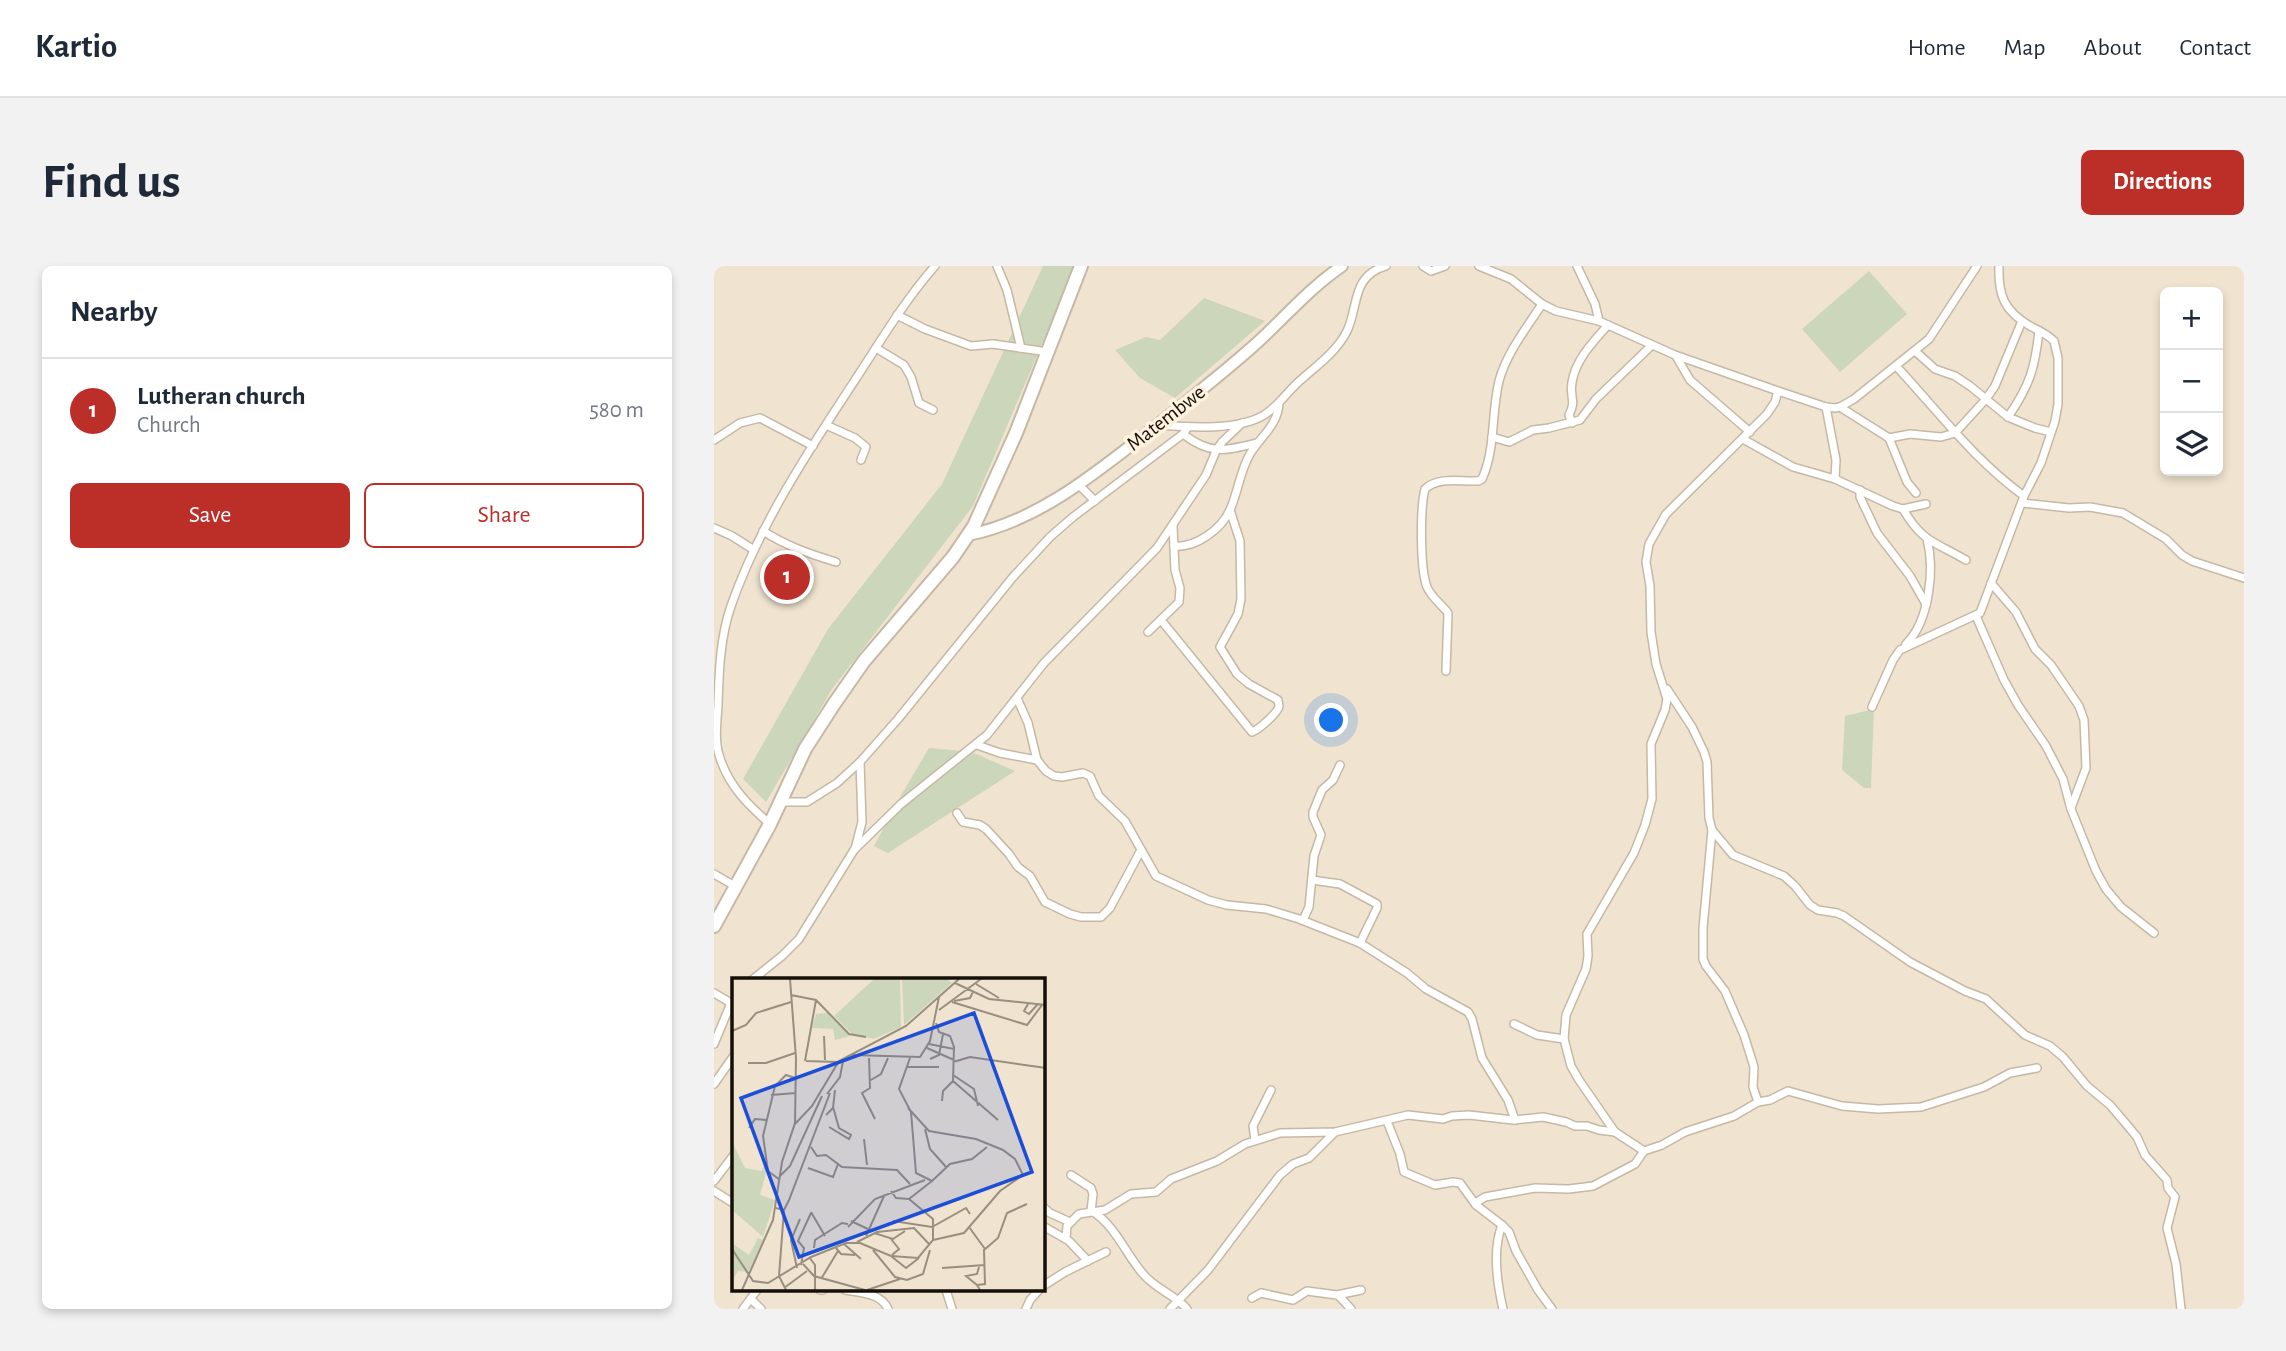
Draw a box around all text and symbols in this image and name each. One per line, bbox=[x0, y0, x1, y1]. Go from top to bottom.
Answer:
text: Kartio bbox=[35, 31, 117, 64]
text: Home bbox=[1908, 36, 1966, 60]
text: Map bbox=[2004, 36, 2046, 60]
text: About bbox=[2084, 36, 2141, 60]
text: Contact bbox=[2179, 36, 2251, 60]
button: Directions bbox=[2081, 150, 2244, 215]
text: Find us bbox=[42, 158, 181, 207]
map controls bbox=[2160, 287, 2223, 476]
button: + bbox=[2160, 287, 2223, 350]
text: Nearby bbox=[70, 297, 158, 327]
button: − bbox=[2160, 350, 2223, 413]
street label: Matembwe bbox=[1123, 381, 1209, 455]
text: Lutheran church bbox=[137, 383, 306, 409]
text: 1 bbox=[89, 399, 97, 422]
text: 580 m bbox=[589, 399, 644, 422]
button: layers bbox=[2160, 413, 2223, 476]
text: Church bbox=[137, 414, 201, 437]
button: Save bbox=[70, 483, 350, 548]
button: Share bbox=[364, 483, 644, 548]
pin: 1 bbox=[764, 551, 810, 603]
your location bbox=[1314, 703, 1348, 737]
inset map bbox=[732, 978, 1045, 1292]

